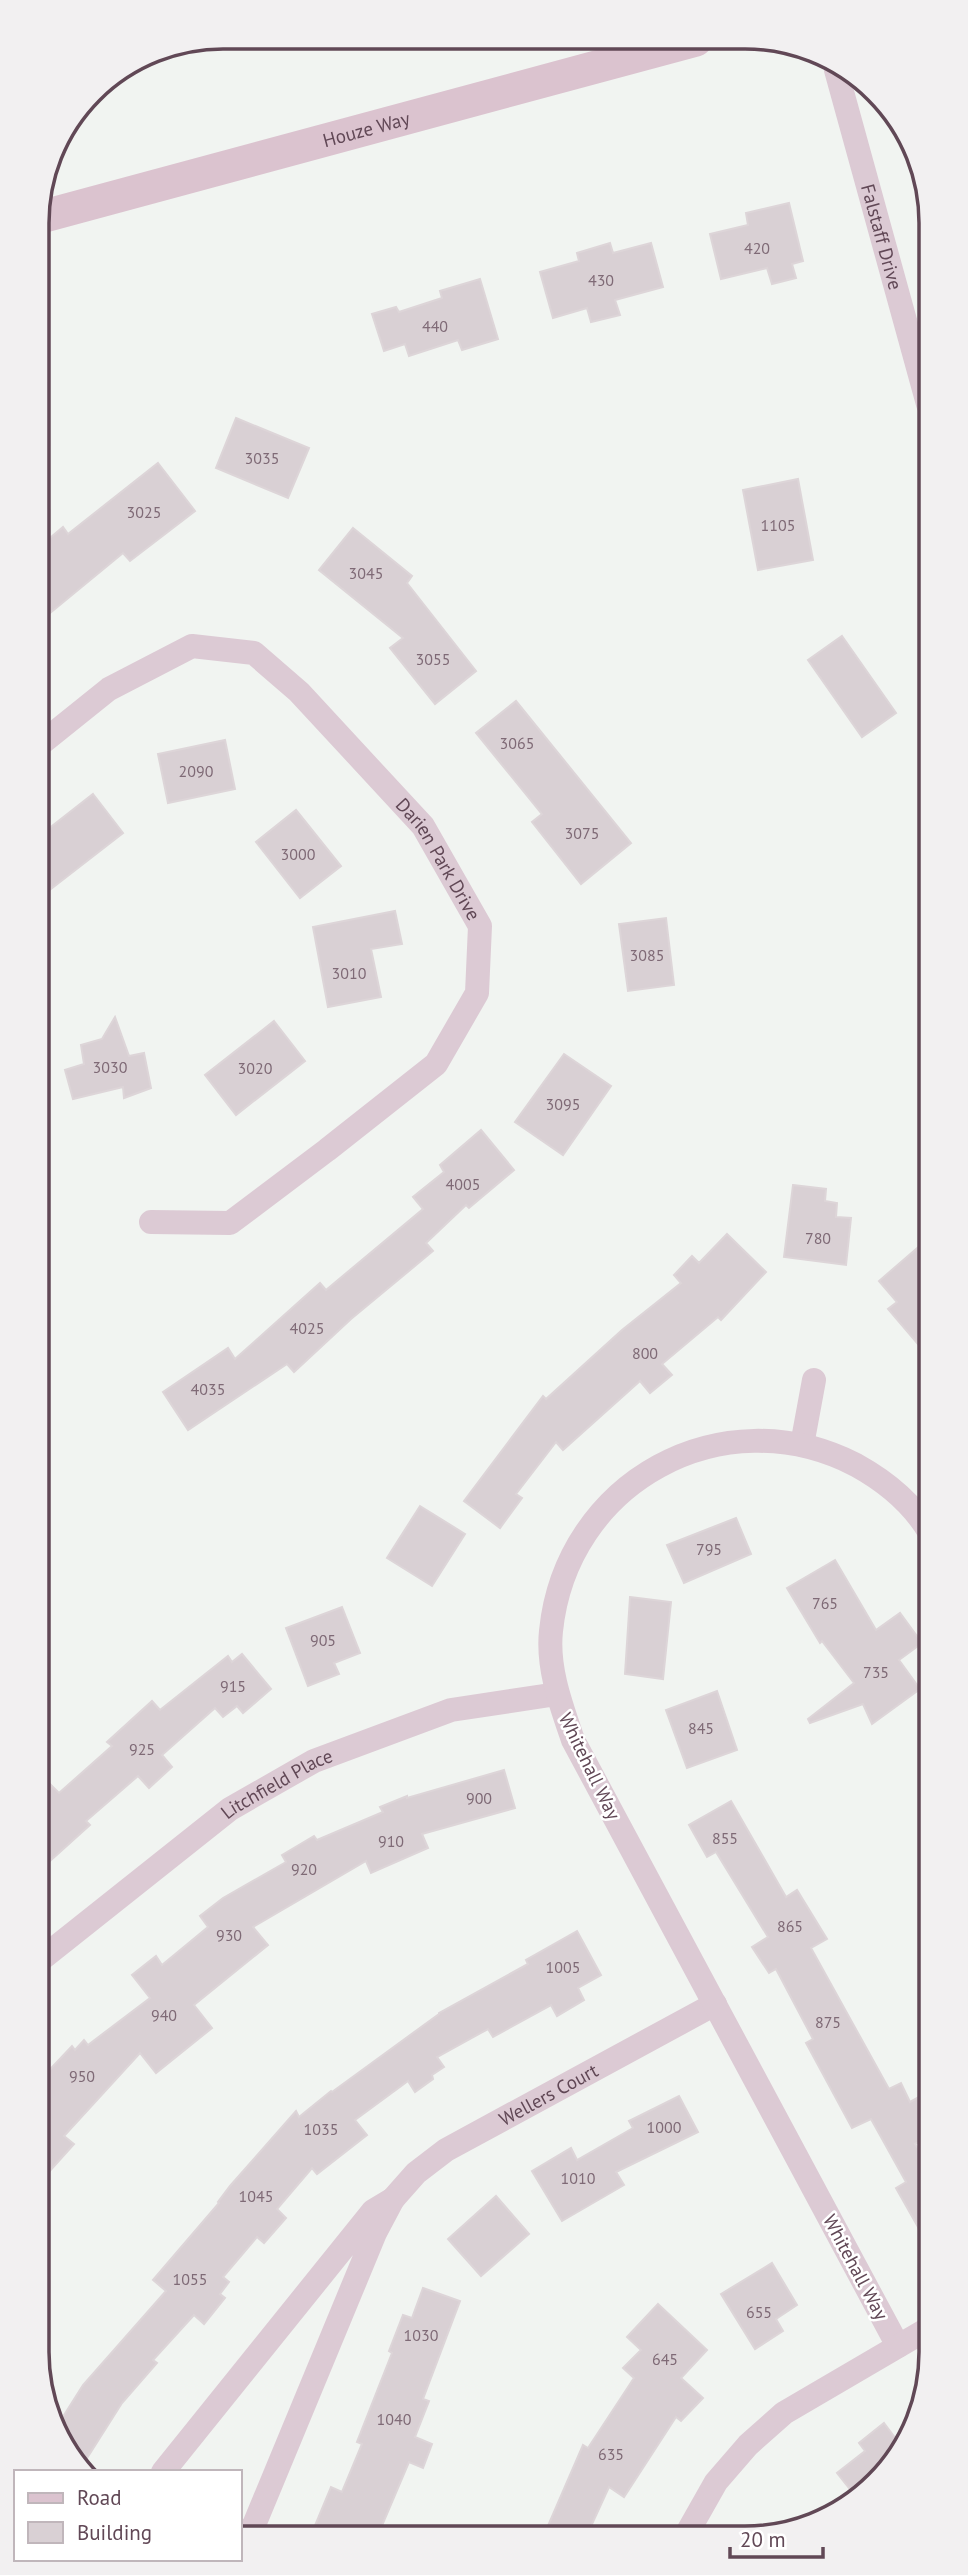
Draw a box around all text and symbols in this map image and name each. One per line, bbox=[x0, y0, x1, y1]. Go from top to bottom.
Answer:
street label: Houze Way bbox=[320, 106, 412, 152]
street label: Falstaff Drive bbox=[856, 181, 908, 292]
house number: 420 bbox=[744, 238, 770, 258]
house number: 430 bbox=[588, 270, 614, 290]
house number: 440 bbox=[422, 316, 448, 336]
house number: 3035 bbox=[245, 448, 279, 468]
house number: 3025 bbox=[127, 502, 161, 522]
house number: 1105 bbox=[761, 515, 795, 535]
house number: 3045 bbox=[349, 563, 383, 583]
house number: 3055 bbox=[416, 649, 450, 669]
house number: 3065 bbox=[500, 733, 534, 753]
house number: 2090 bbox=[179, 761, 214, 781]
street label: Darien Park Drive bbox=[391, 793, 486, 924]
house number: 3075 bbox=[565, 823, 599, 843]
house number: 3000 bbox=[281, 844, 316, 864]
house number: 3085 bbox=[630, 945, 664, 965]
house number: 3010 bbox=[332, 963, 367, 983]
house number: 3030 bbox=[93, 1057, 128, 1077]
house number: 3020 bbox=[238, 1058, 273, 1078]
house number: 3095 bbox=[546, 1094, 580, 1114]
house number: 4005 bbox=[446, 1174, 480, 1194]
house number: 780 bbox=[805, 1228, 831, 1248]
house number: 4025 bbox=[290, 1318, 324, 1338]
house number: 800 bbox=[632, 1343, 658, 1363]
house number: 4035 bbox=[191, 1379, 225, 1399]
house number: 795 bbox=[696, 1539, 722, 1559]
house number: 765 bbox=[812, 1593, 838, 1613]
house number: 905 bbox=[310, 1630, 336, 1650]
house number: 735 bbox=[863, 1662, 889, 1682]
house number: 915 bbox=[220, 1676, 246, 1696]
street label: Whitehall Way bbox=[554, 1709, 626, 1823]
house number: 845 bbox=[688, 1718, 714, 1738]
house number: 925 bbox=[129, 1739, 155, 1759]
street label: Litchfield Place bbox=[216, 1743, 336, 1824]
house number: 900 bbox=[466, 1788, 492, 1808]
house number: 855 bbox=[712, 1828, 738, 1848]
house number: 910 bbox=[378, 1831, 404, 1851]
house number: 920 bbox=[291, 1859, 317, 1879]
house number: 865 bbox=[777, 1916, 803, 1936]
house number: 930 bbox=[216, 1925, 242, 1945]
house number: 1005 bbox=[546, 1957, 580, 1977]
house number: 940 bbox=[151, 2005, 177, 2025]
house number: 875 bbox=[815, 2012, 841, 2032]
street label: Wellers Court bbox=[495, 2058, 602, 2131]
house number: 950 bbox=[69, 2066, 95, 2086]
house number: 1000 bbox=[647, 2117, 682, 2137]
house number: 1035 bbox=[304, 2119, 338, 2139]
house number: 1010 bbox=[561, 2168, 596, 2188]
house number: 1045 bbox=[239, 2186, 273, 2206]
street label: Whitehall Way bbox=[818, 2210, 894, 2324]
house number: 1055 bbox=[173, 2269, 207, 2289]
house number: 655 bbox=[746, 2302, 772, 2322]
house number: 1030 bbox=[404, 2325, 439, 2345]
house number: 645 bbox=[652, 2349, 678, 2369]
house number: 1040 bbox=[377, 2409, 412, 2429]
house number: 635 bbox=[598, 2444, 624, 2464]
legend bbox=[14, 2470, 242, 2561]
text: Road bbox=[77, 2484, 121, 2511]
scale bar bbox=[730, 2516, 823, 2560]
text: Building bbox=[77, 2519, 152, 2546]
text: 20 m bbox=[740, 2526, 786, 2553]

